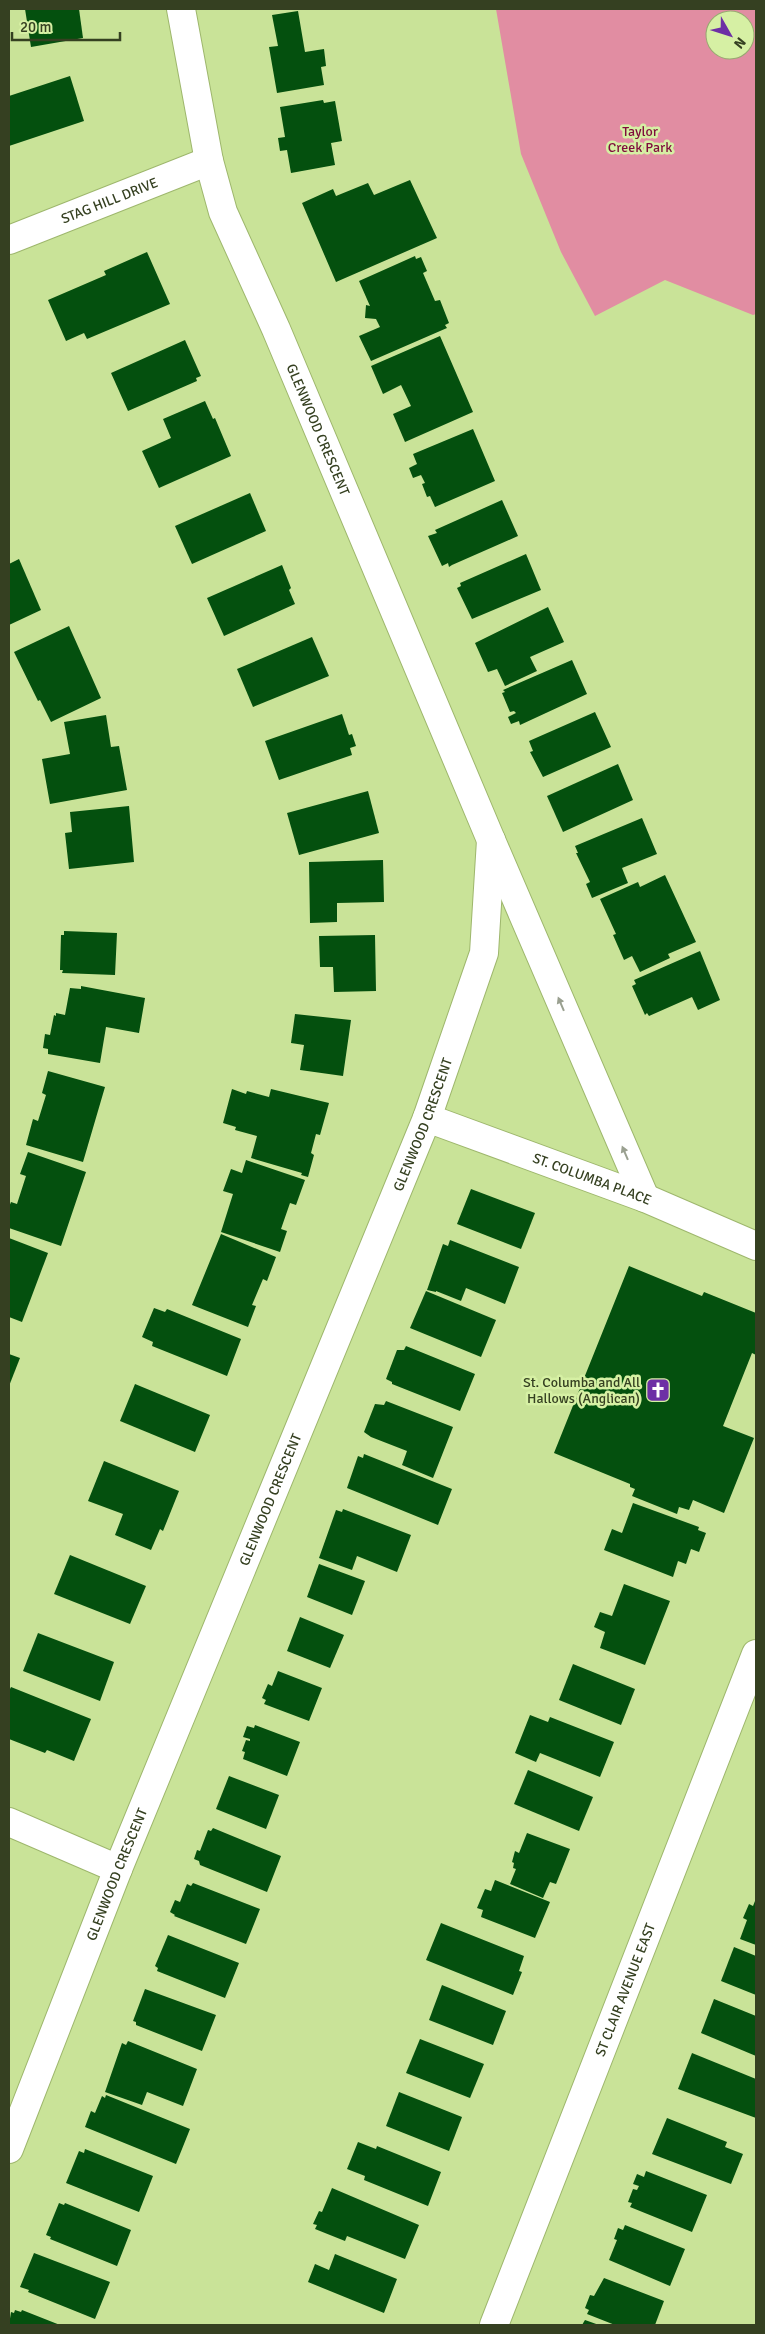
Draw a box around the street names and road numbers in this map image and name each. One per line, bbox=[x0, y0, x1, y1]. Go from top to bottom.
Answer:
street label: STAG HILL DRIVE bbox=[59, 174, 160, 227]
street label: GLENWOOD CRESCENT bbox=[283, 361, 354, 498]
street label: GLENWOOD CRESCENT bbox=[389, 1055, 456, 1194]
street label: ST. COLUMBA PLACE bbox=[531, 1149, 654, 1208]
street label: GLENWOOD CRESCENT bbox=[235, 1431, 305, 1568]
street label: GLENWOOD CRESCENT bbox=[82, 1805, 151, 1943]
street label: ST CLAIR AVENUE EAST bbox=[591, 1920, 659, 2059]

